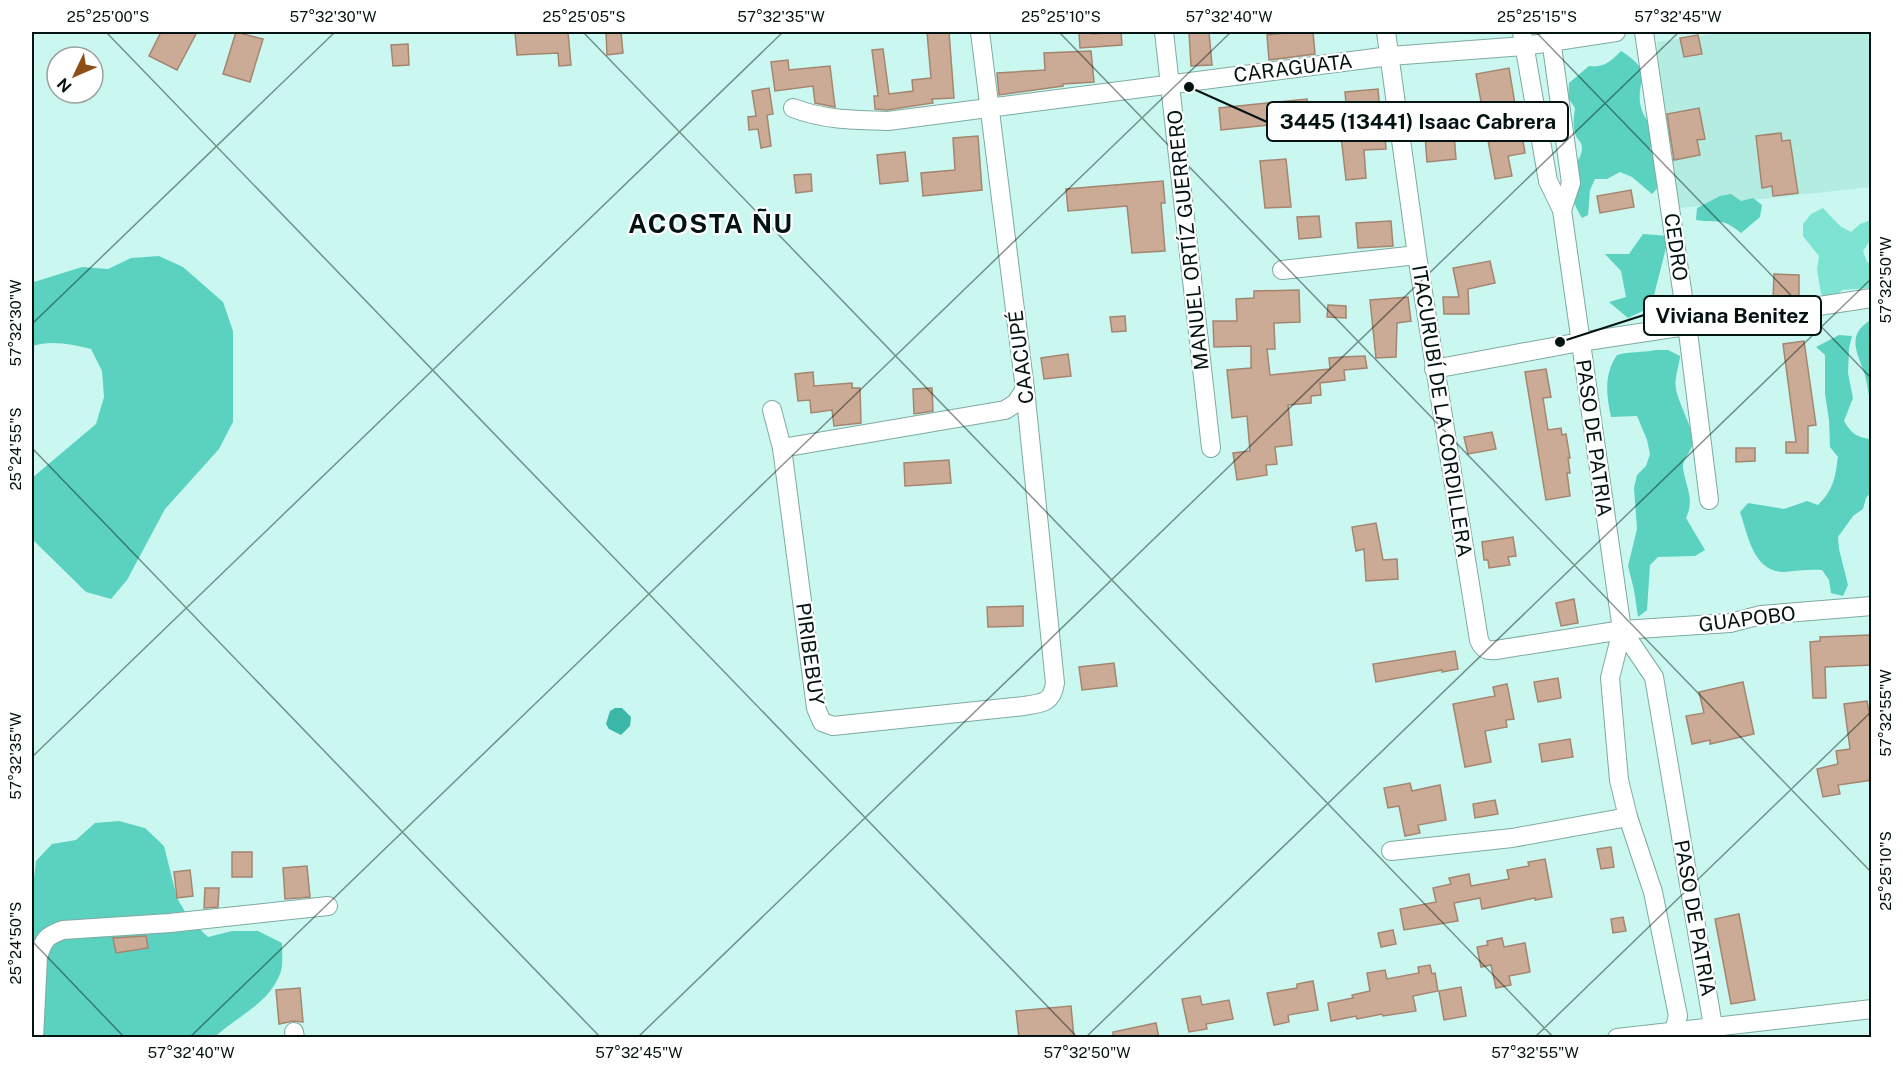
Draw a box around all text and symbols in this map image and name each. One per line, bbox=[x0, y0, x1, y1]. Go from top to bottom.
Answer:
text: 25°25'00"S bbox=[67, 8, 149, 25]
text: 57°32'30"W bbox=[290, 8, 376, 25]
text: 25°25'05"S bbox=[543, 8, 625, 25]
text: 57°32'35"W bbox=[737, 8, 825, 25]
text: 25°25'10"S bbox=[1021, 8, 1101, 25]
text: 57°32'40"W bbox=[1186, 8, 1272, 25]
text: 25°25'15"S bbox=[1497, 8, 1577, 25]
text: 57°32'45"W bbox=[1634, 8, 1722, 25]
north arrow bbox=[45, 45, 105, 105]
street label: CARAGUATA bbox=[1232, 49, 1354, 87]
text: N bbox=[53, 74, 76, 96]
callout: 3445 (13441) Isaac Cabrera bbox=[1267, 102, 1568, 141]
street label: MANUEL ORTÍZ GUERRERO bbox=[1161, 109, 1214, 372]
text: 3445 (13441) Isaac Cabrera bbox=[1280, 109, 1556, 134]
district label: ACOSTA ÑU bbox=[628, 208, 794, 239]
street label: CEDRO bbox=[1659, 212, 1693, 282]
text: 57°32'50"W bbox=[1877, 236, 1894, 324]
street label: ITACURUBÍ DE LA CORDILLERA bbox=[1407, 263, 1478, 559]
text: 57°32'30"W bbox=[7, 280, 24, 366]
callout: Viviana Benitez bbox=[1644, 296, 1821, 335]
text: Viviana Benitez bbox=[1655, 303, 1809, 328]
street label: CAACUPÉ bbox=[1002, 309, 1039, 405]
street label: PASO DE PATRIA bbox=[1571, 358, 1617, 518]
text: 25°24'55"S bbox=[7, 407, 24, 491]
street label: PIRIBEBUY bbox=[791, 601, 829, 707]
street label: GUAPOBO bbox=[1697, 601, 1797, 637]
text: 57°32'55"W bbox=[1877, 669, 1894, 757]
text: 57°32'35"W bbox=[7, 712, 24, 800]
text: 25°25'10"S bbox=[1877, 831, 1894, 911]
street label: PASO DE PATRIA bbox=[1669, 838, 1721, 998]
text: 25°24'50"S bbox=[7, 902, 24, 984]
text: 57°32'40"W bbox=[148, 1044, 234, 1061]
text: 57°32'45"W bbox=[595, 1044, 683, 1061]
text: 57°32'50"W bbox=[1043, 1044, 1131, 1061]
text: 57°32'55"W bbox=[1491, 1044, 1579, 1061]

